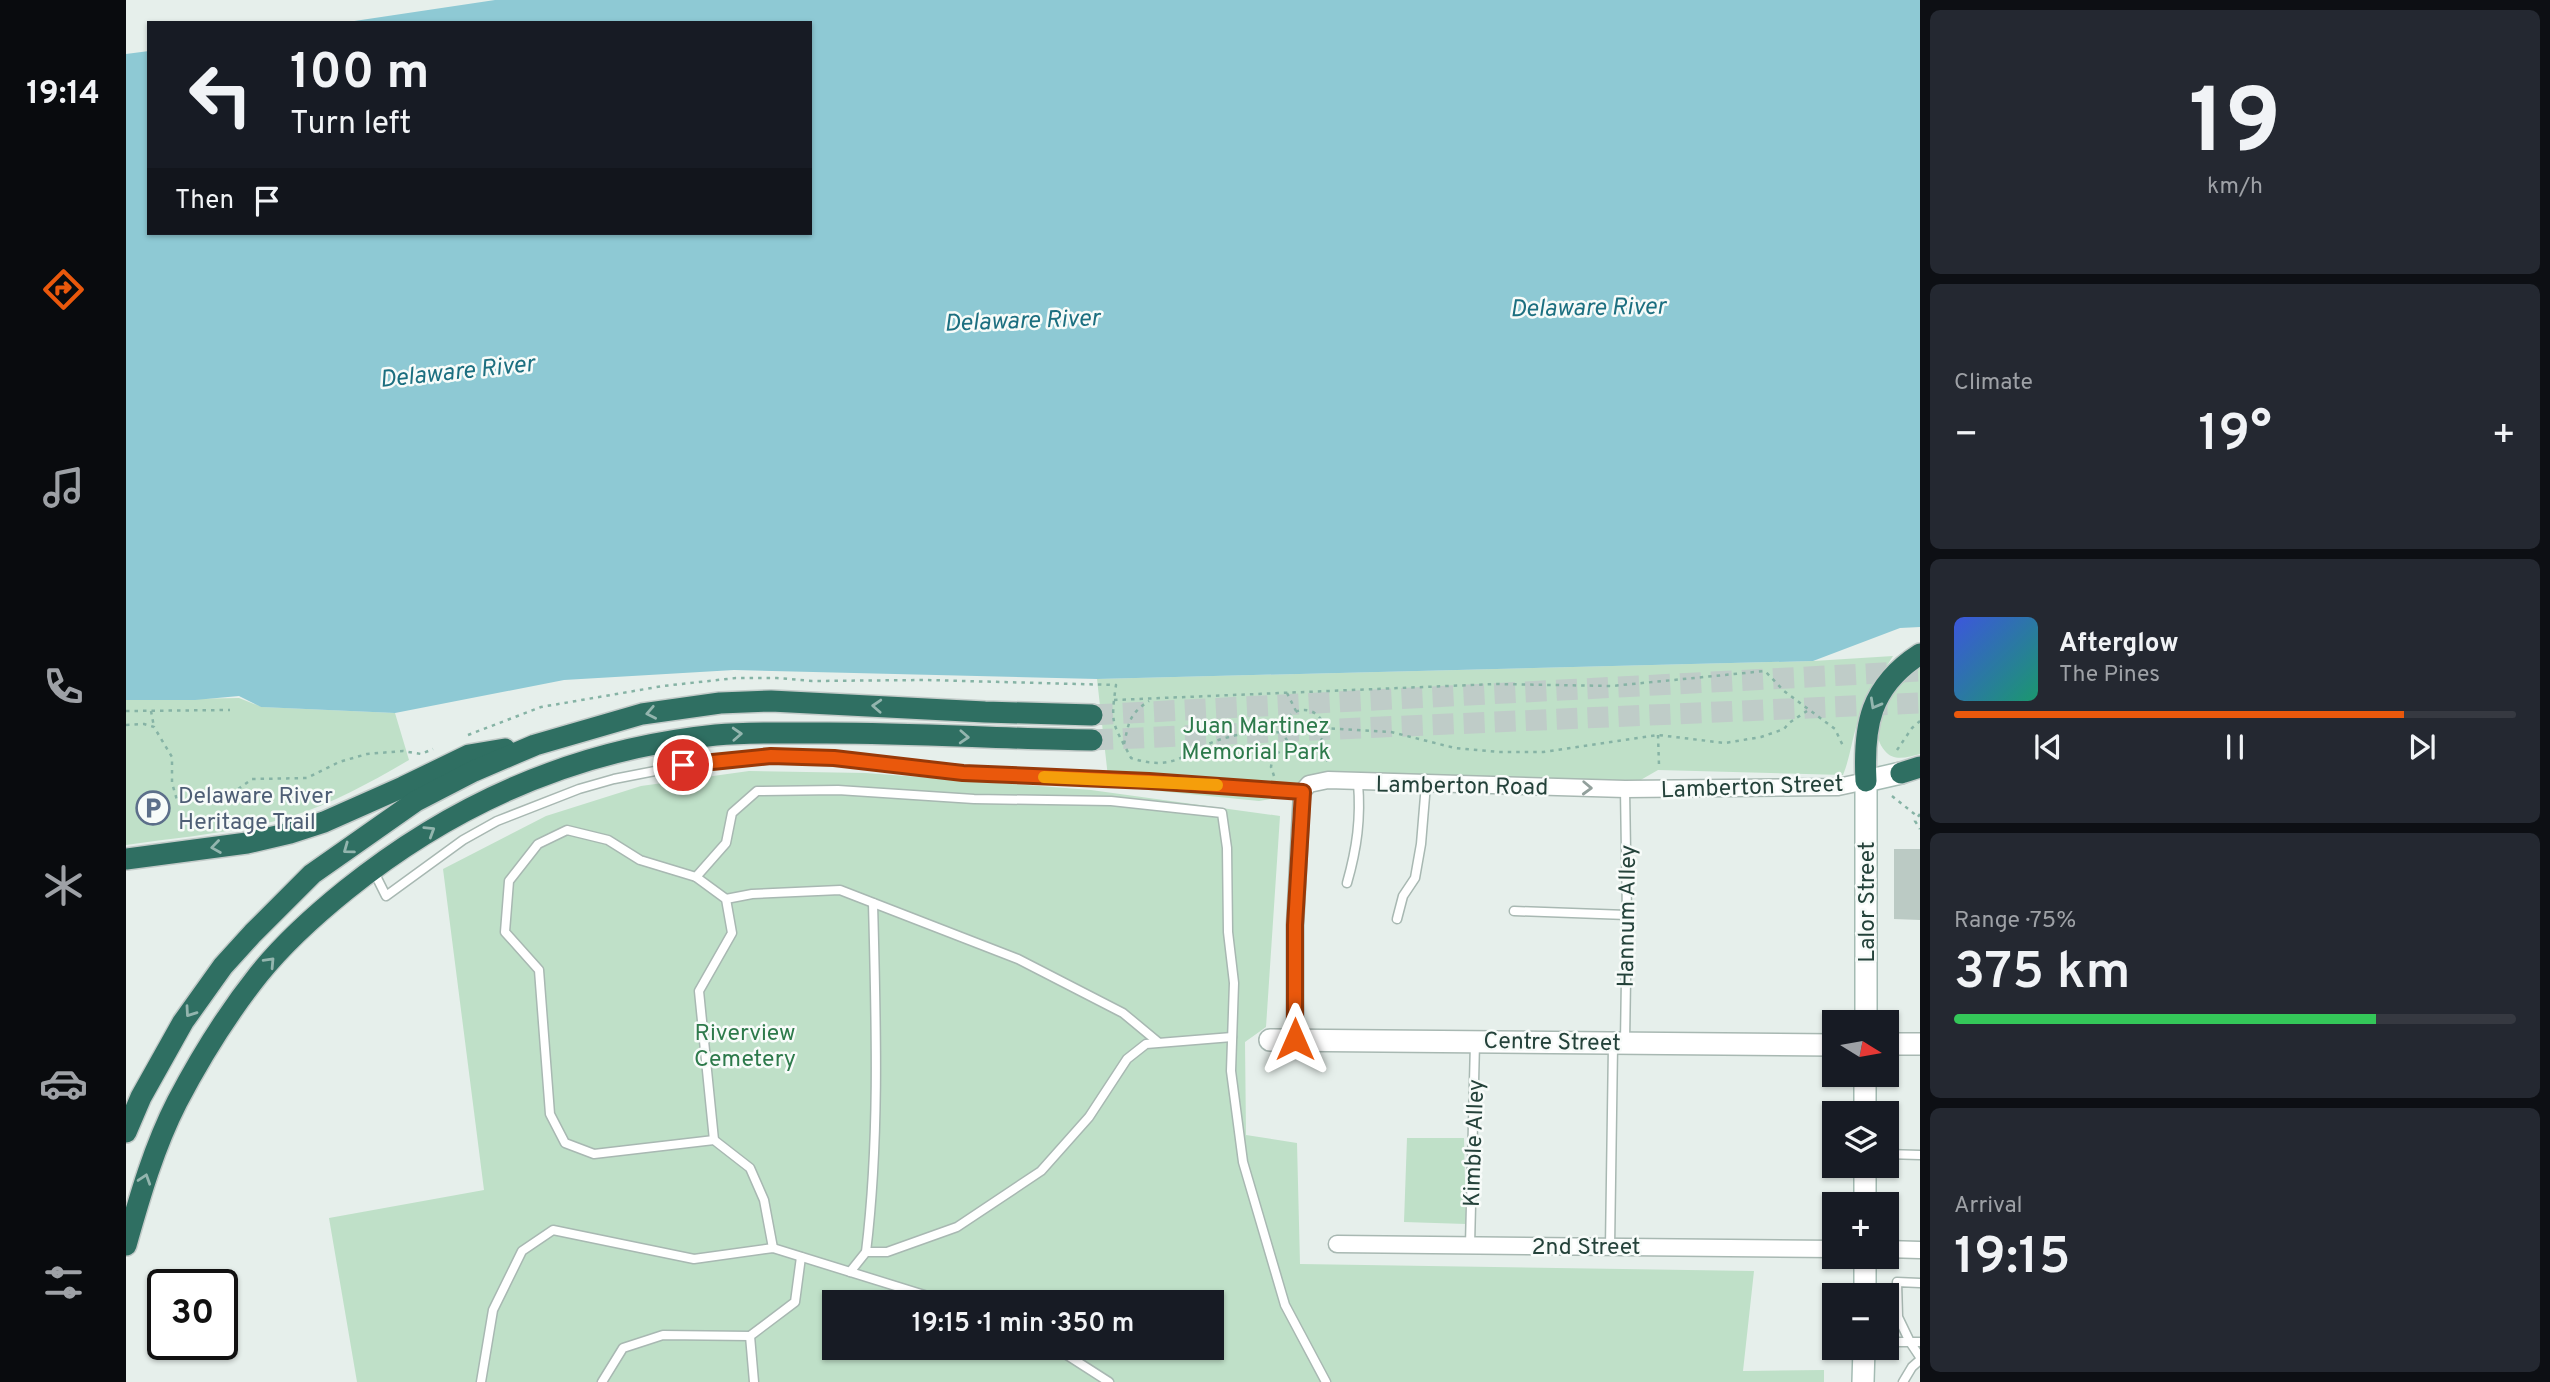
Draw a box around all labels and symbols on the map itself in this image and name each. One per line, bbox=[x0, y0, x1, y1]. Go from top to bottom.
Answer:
water label: Delaware River bbox=[1510, 293, 1668, 325]
water label: Delaware River bbox=[944, 304, 1102, 340]
water label: Delaware River bbox=[378, 350, 538, 396]
one-way arrow bbox=[1870, 697, 1884, 709]
one-way arrow bbox=[871, 698, 882, 713]
one-way arrow bbox=[645, 704, 657, 719]
park label: Juan Martinez Memorial Park bbox=[1181, 713, 1331, 768]
one-way arrow bbox=[731, 726, 742, 741]
one-way arrow bbox=[959, 730, 970, 745]
pin bbox=[653, 735, 713, 795]
street label: Lamberton Road bbox=[1375, 771, 1549, 804]
street label: Lamberton Street bbox=[1660, 771, 1844, 806]
one-way arrow bbox=[1581, 780, 1592, 795]
place label: Delaware River Heritage Trail bbox=[178, 783, 333, 838]
parking icon: Delaware River Heritage Trail bbox=[134, 789, 172, 827]
one-way arrow bbox=[422, 827, 435, 840]
one-way arrow bbox=[210, 840, 222, 855]
one-way arrow bbox=[343, 841, 355, 853]
street label: Lalor Street bbox=[1854, 841, 1883, 963]
street label: Hannum Alley bbox=[1613, 844, 1644, 988]
one-way arrow bbox=[262, 957, 275, 970]
position arrow bbox=[1258, 1002, 1332, 1076]
one-way arrow bbox=[186, 1004, 198, 1017]
north arrow bbox=[1822, 1010, 1899, 1087]
park label: Riverview Cemetery bbox=[694, 1020, 796, 1075]
street label: Centre Street bbox=[1483, 1028, 1621, 1059]
street label: Kimble Alley bbox=[1459, 1079, 1492, 1208]
one-way arrow bbox=[137, 1174, 151, 1186]
street label: 2nd Street bbox=[1531, 1234, 1641, 1263]
speed limit sign: 30 bbox=[147, 1269, 238, 1360]

